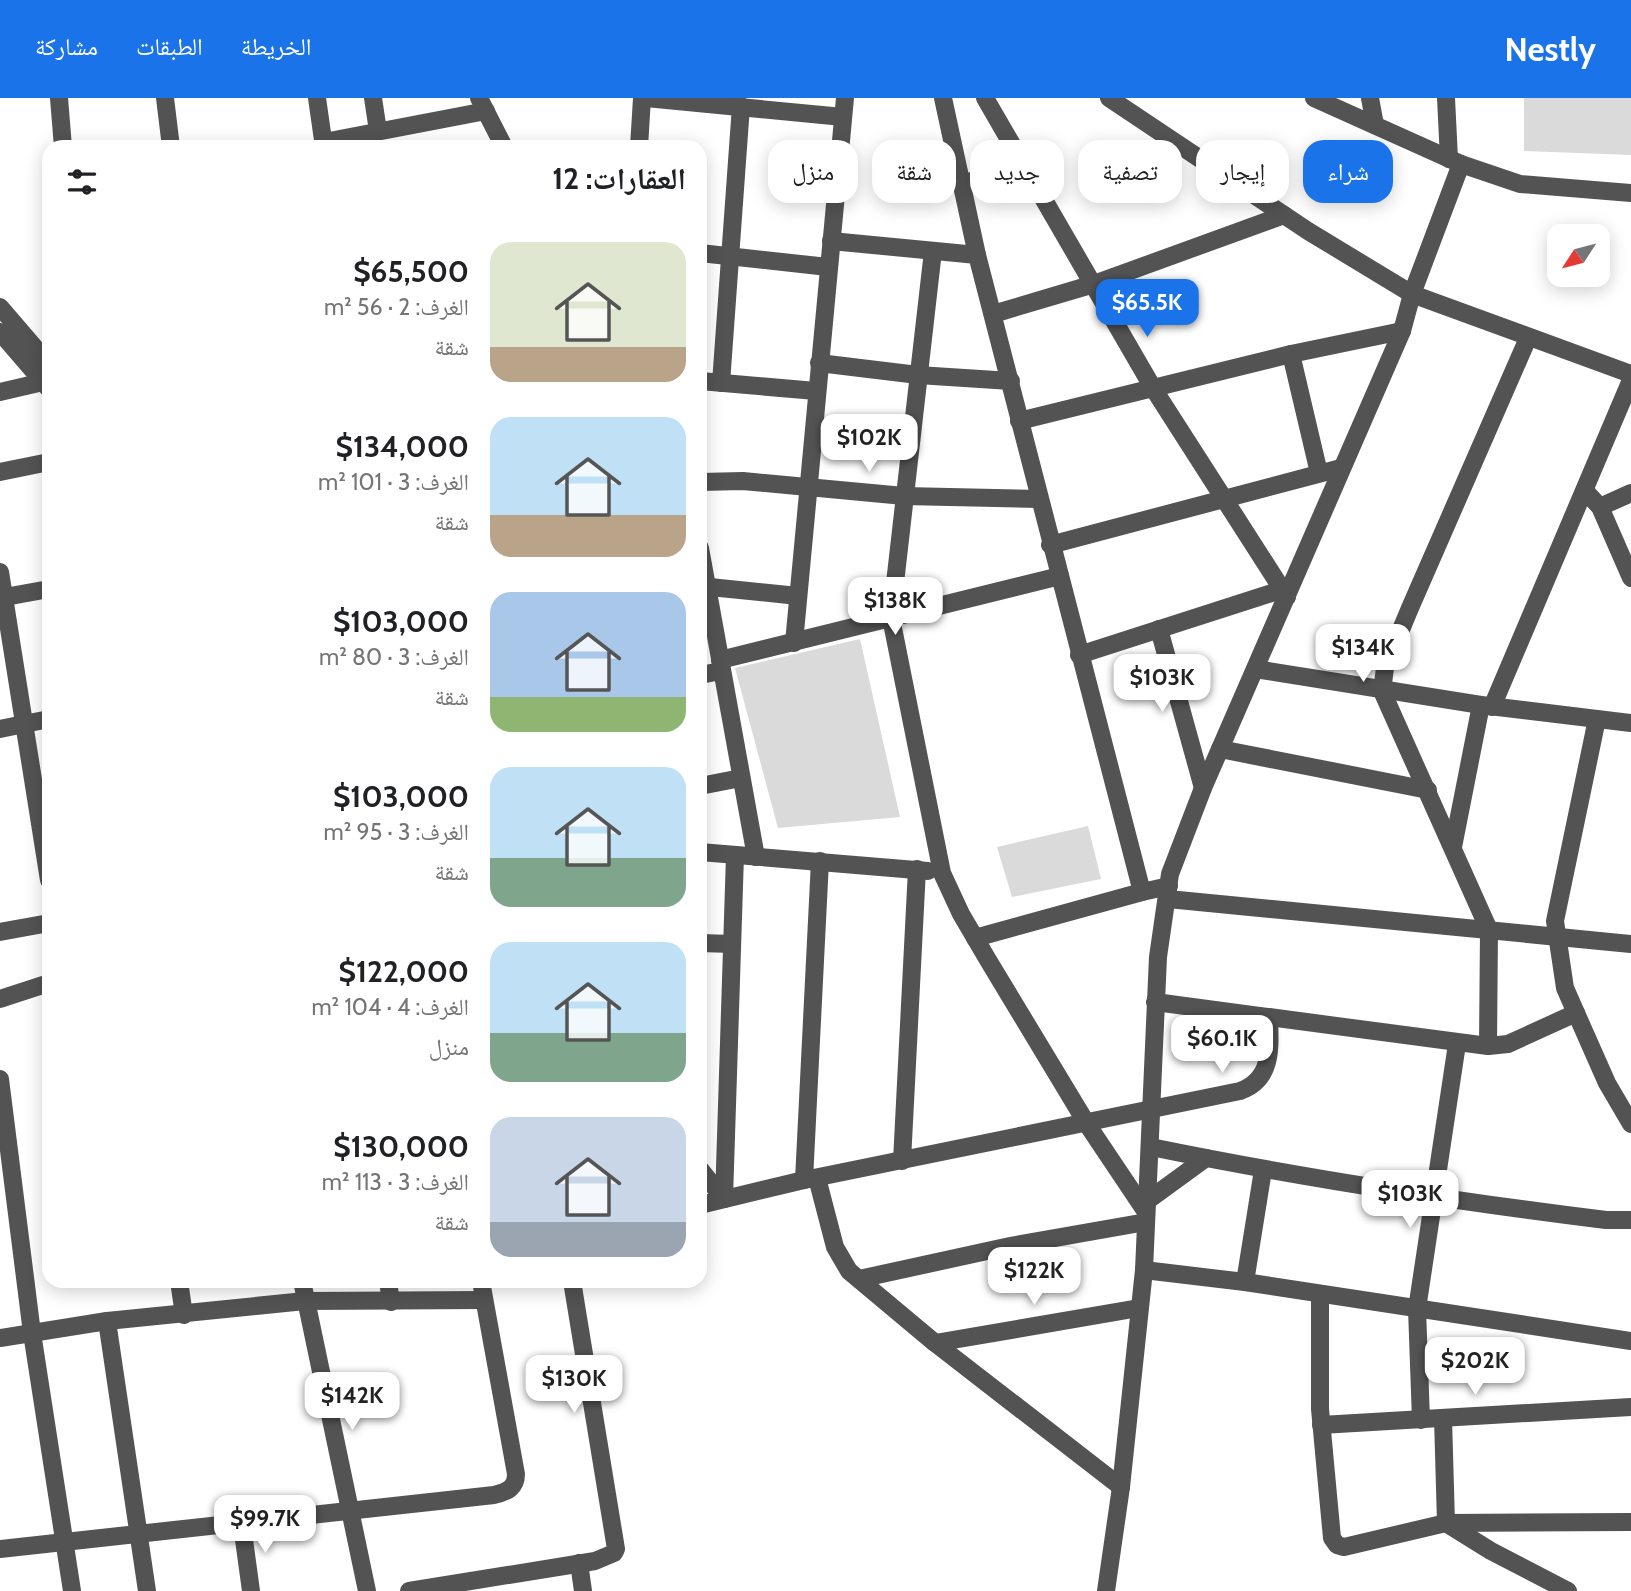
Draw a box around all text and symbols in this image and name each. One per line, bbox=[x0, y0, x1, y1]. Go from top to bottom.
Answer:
text: Nestly bbox=[1505, 29, 1596, 69]
text: مشاركة bbox=[35, 32, 98, 61]
text: الطبقات bbox=[136, 32, 203, 61]
text: الخريطة bbox=[241, 32, 311, 61]
chip: منزل bbox=[768, 140, 858, 203]
chip: شقة bbox=[872, 140, 956, 203]
chip: جديد bbox=[970, 140, 1064, 203]
chip: تصفية bbox=[1078, 140, 1182, 203]
chip: إيجار bbox=[1196, 140, 1289, 203]
chip: شراء bbox=[1303, 140, 1393, 203]
text: العقارات: 12 bbox=[552, 160, 686, 197]
icon: filters bbox=[63, 163, 101, 201]
north arrow bbox=[1547, 224, 1610, 287]
map controls bbox=[1547, 224, 1610, 287]
text: $65,500 bbox=[353, 253, 469, 290]
icon: home bbox=[546, 270, 630, 354]
pin: $65.5K bbox=[1090, 280, 1204, 339]
text: $65.5K bbox=[1112, 288, 1182, 316]
text: الغرف: 2 · 56 m² bbox=[324, 293, 469, 321]
text: شقة bbox=[435, 333, 469, 361]
pin: $102K bbox=[820, 414, 918, 474]
text: $102K bbox=[837, 423, 901, 451]
text: $134,000 bbox=[335, 428, 469, 465]
icon: home bbox=[546, 445, 630, 529]
text: الغرف: 3 · 101 m² bbox=[318, 468, 469, 496]
text: شقة bbox=[435, 508, 469, 536]
pin: $138K bbox=[846, 578, 944, 637]
text: $138K bbox=[864, 586, 926, 614]
text: $103,000 bbox=[333, 603, 469, 640]
icon: home bbox=[546, 620, 630, 704]
pin: $134K bbox=[1314, 624, 1412, 684]
text: $134K bbox=[1332, 633, 1394, 661]
text: الغرف: 3 · 80 m² bbox=[319, 643, 469, 671]
pin: $103K bbox=[1113, 654, 1211, 714]
text: $103K bbox=[1130, 663, 1194, 691]
text: شقة bbox=[435, 683, 469, 711]
text: $103,000 bbox=[333, 778, 469, 815]
icon: home bbox=[546, 795, 630, 879]
text: الغرف: 3 · 95 m² bbox=[324, 818, 469, 846]
text: شقة bbox=[435, 858, 469, 886]
text: $122,000 bbox=[339, 953, 469, 990]
icon: home bbox=[546, 970, 630, 1054]
text: الغرف: 4 · 104 m² bbox=[311, 993, 469, 1021]
pin: $60.1K bbox=[1165, 1016, 1279, 1075]
text: $60.1K bbox=[1187, 1024, 1257, 1052]
text: منزل bbox=[429, 1033, 469, 1061]
text: $130,000 bbox=[333, 1128, 469, 1165]
icon: home bbox=[546, 1145, 630, 1229]
text: الغرف: 3 · 113 m² bbox=[322, 1168, 469, 1196]
pin: $103K bbox=[1361, 1170, 1459, 1230]
text: $103K bbox=[1378, 1179, 1442, 1207]
text: شقة bbox=[435, 1208, 469, 1236]
pin: $122K bbox=[985, 1248, 1083, 1307]
text: $122K bbox=[1004, 1256, 1064, 1284]
pin: $202K bbox=[1426, 1338, 1524, 1397]
text: $202K bbox=[1441, 1346, 1509, 1374]
pin: $130K bbox=[525, 1356, 623, 1415]
text: $130K bbox=[542, 1364, 606, 1392]
pin: $142K bbox=[303, 1372, 401, 1432]
text: $142K bbox=[321, 1381, 383, 1409]
pin: $99.7K bbox=[208, 1496, 322, 1555]
text: $99.7K bbox=[230, 1504, 300, 1532]

